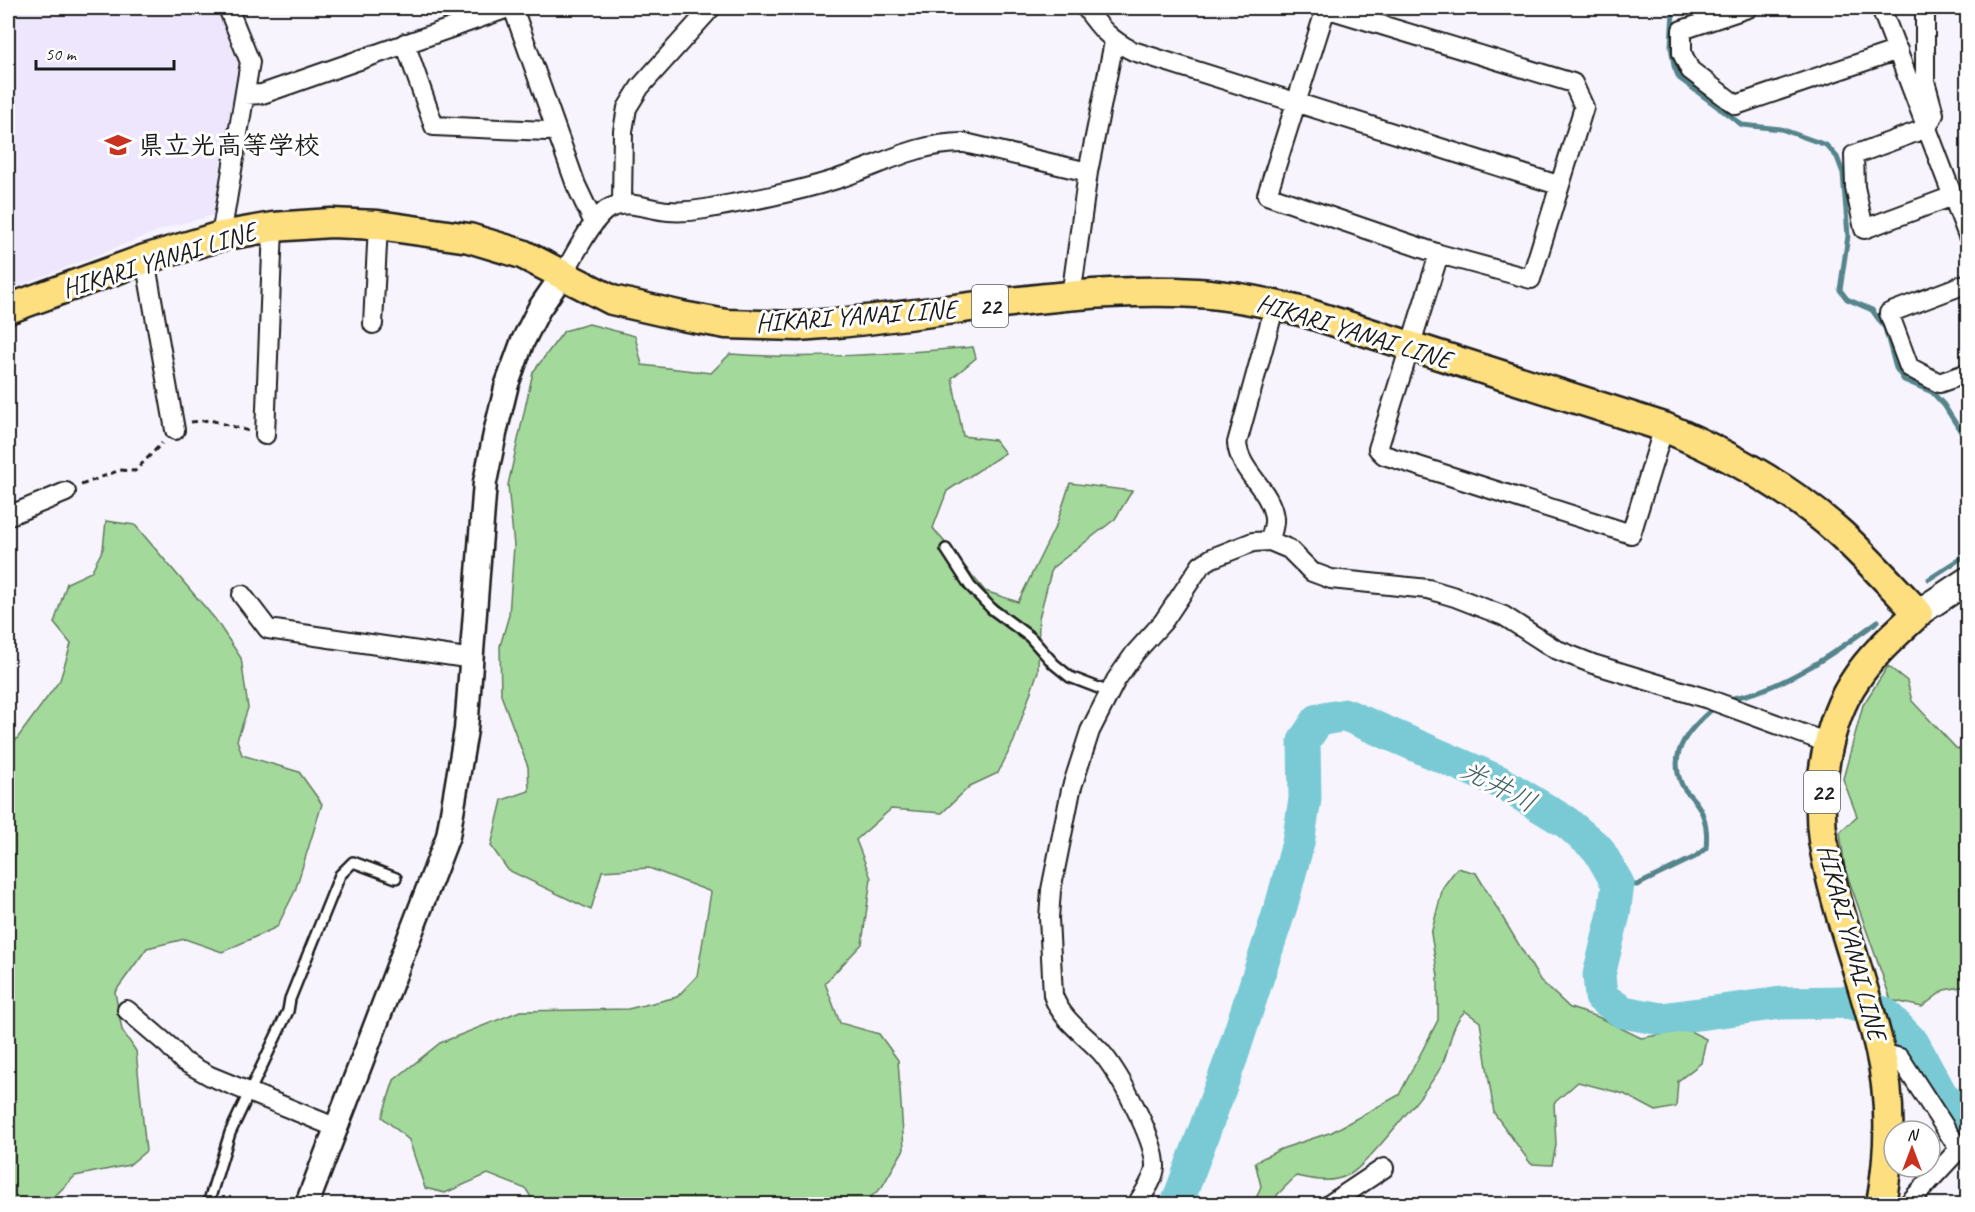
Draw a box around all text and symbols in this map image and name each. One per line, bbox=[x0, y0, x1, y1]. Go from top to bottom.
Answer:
scale bar bbox=[36, 33, 174, 71]
text: 50 m bbox=[45, 43, 78, 65]
place label: 県立光高等学校 bbox=[138, 129, 320, 162]
school or university icon: 県立光高等学校 bbox=[103, 130, 133, 160]
street label: HIKARI YANAI LINE bbox=[58, 214, 264, 305]
road number: 22 bbox=[972, 285, 1008, 327]
street label: HIKARI YANAI LINE bbox=[1253, 286, 1459, 377]
street label: HIKARI YANAI LINE bbox=[754, 292, 961, 339]
water label: 光井川 bbox=[1455, 752, 1543, 820]
road number: 22 bbox=[1804, 771, 1840, 813]
street label: HIKARI YANAI LINE bbox=[1810, 840, 1895, 1047]
north arrow bbox=[1882, 1119, 1942, 1179]
text: N bbox=[1907, 1125, 1920, 1145]

